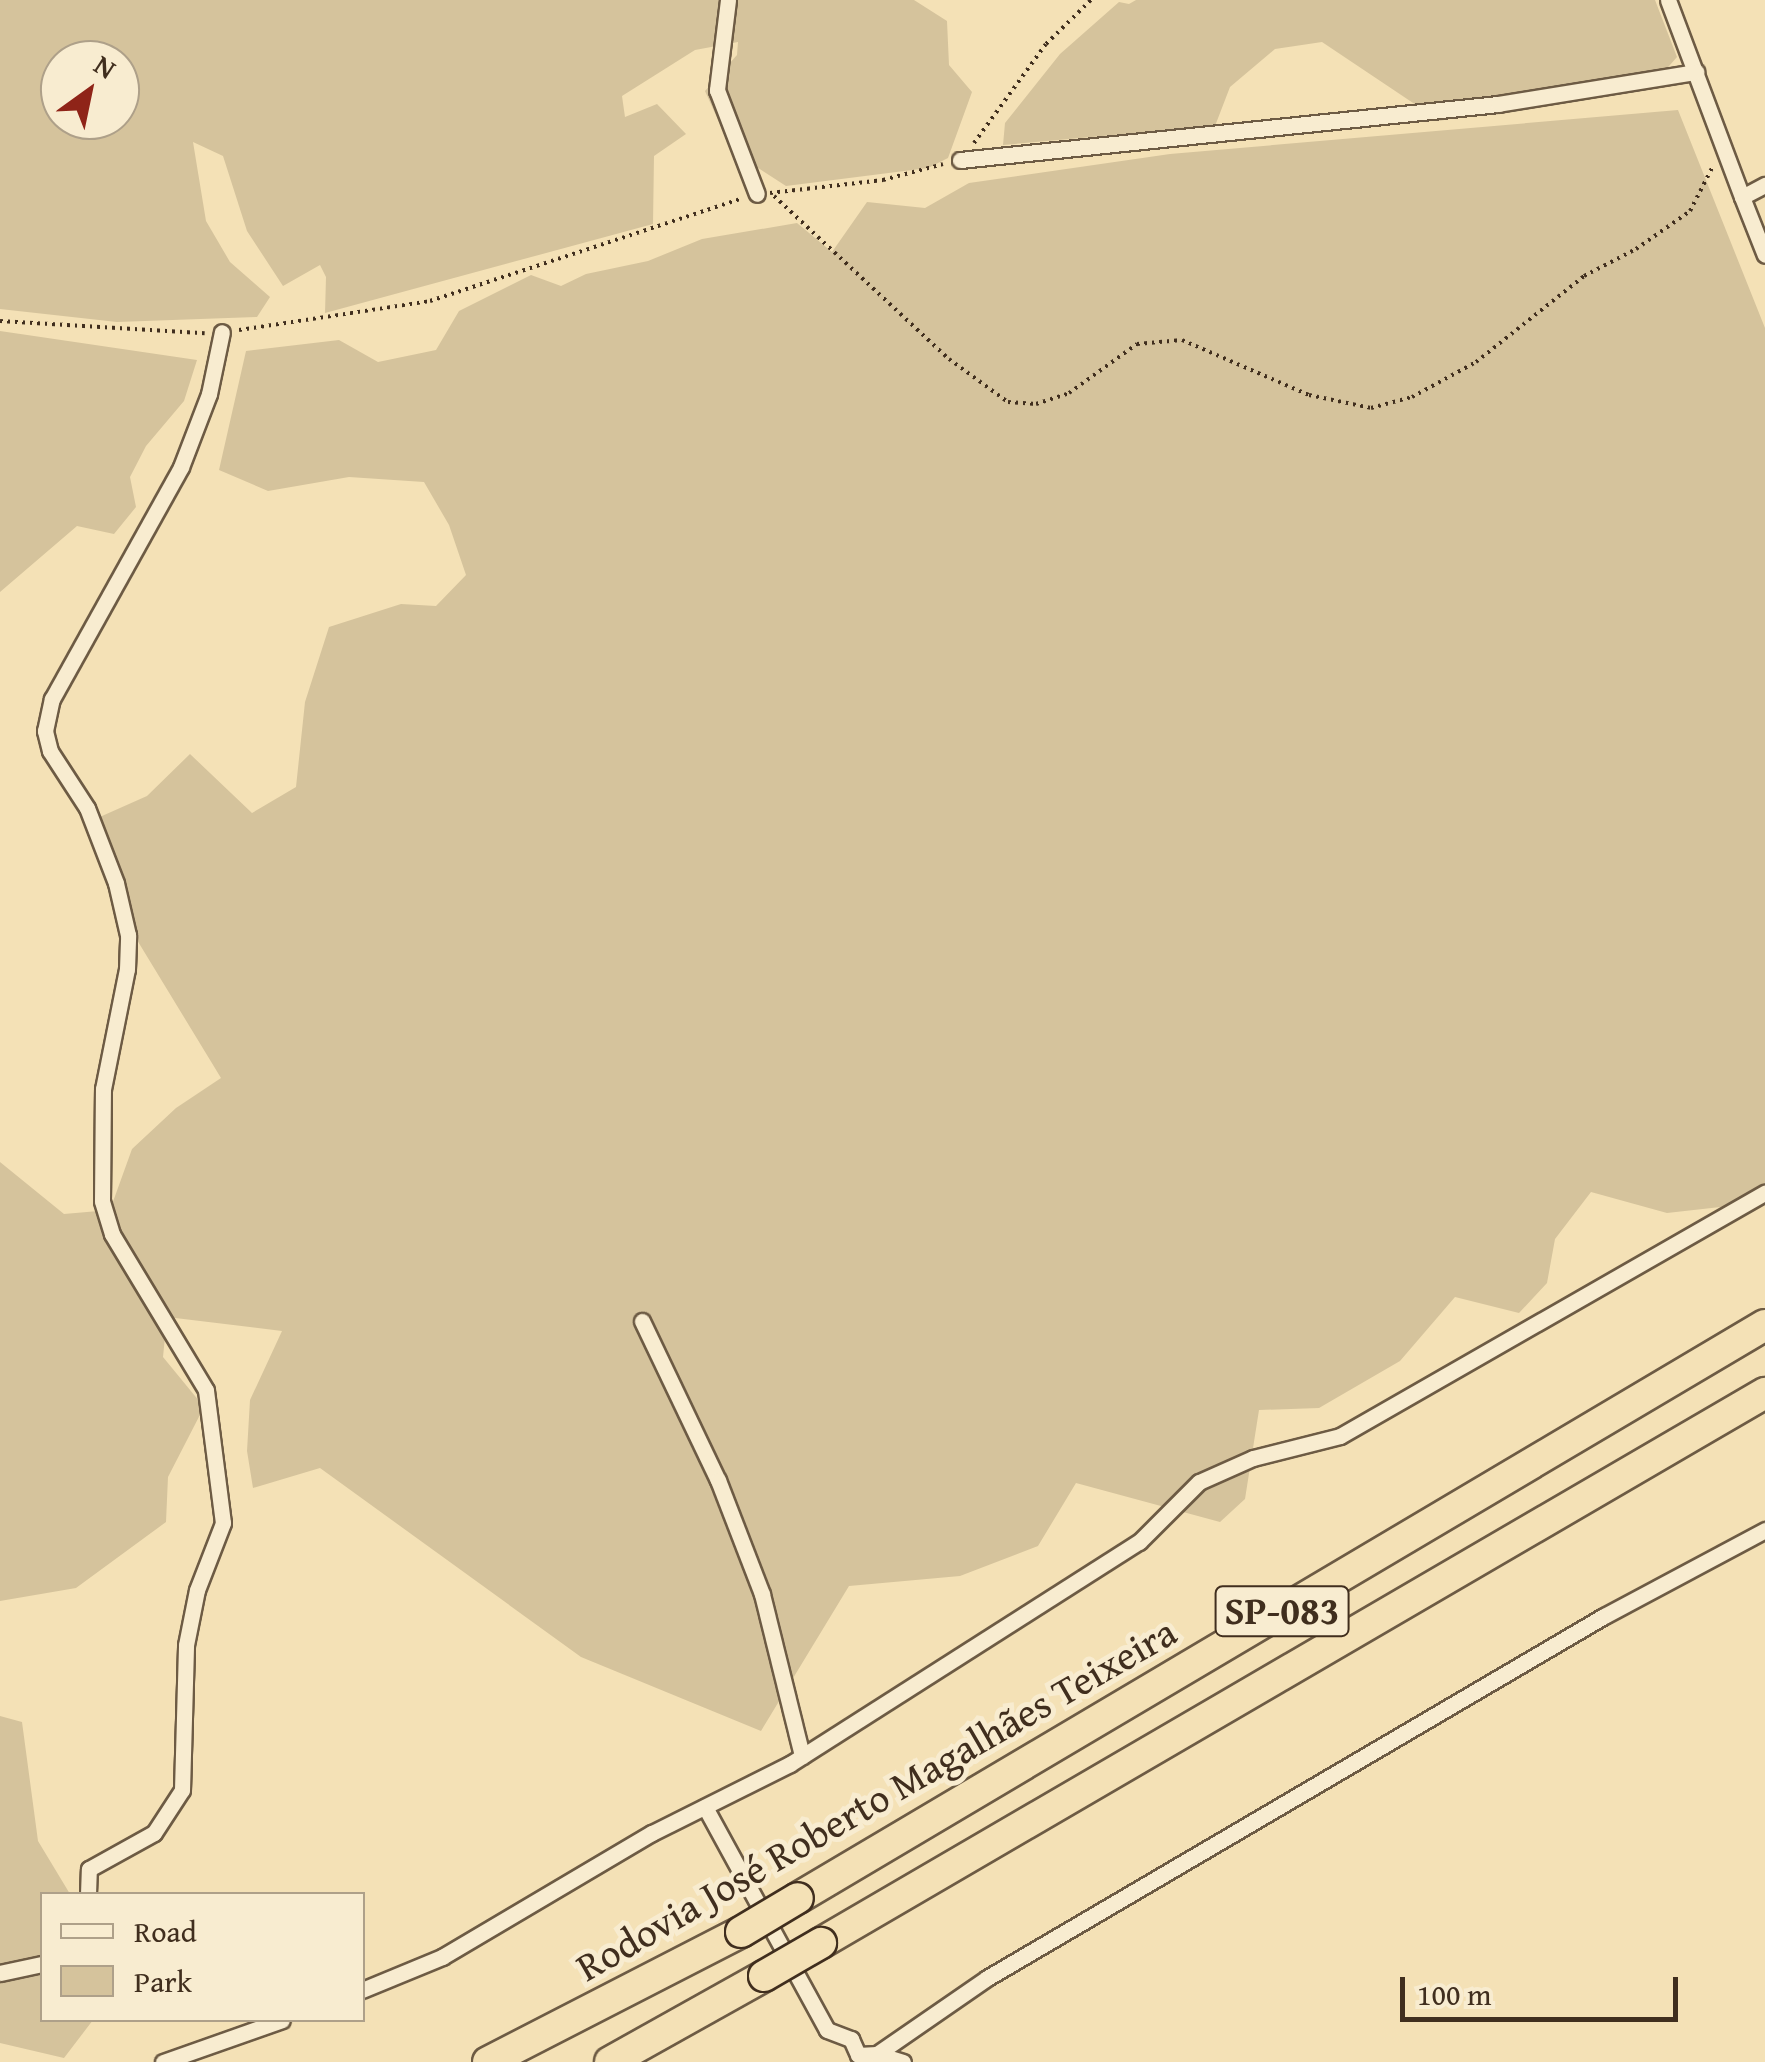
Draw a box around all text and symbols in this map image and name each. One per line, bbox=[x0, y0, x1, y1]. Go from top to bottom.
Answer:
north arrow bbox=[40, 40, 140, 140]
text: N bbox=[87, 44, 125, 88]
road number: SP-083 bbox=[1214, 1578, 1350, 1644]
street label: Rodovia José Roberto Magalhães Teixeira bbox=[568, 1607, 1184, 1991]
legend bbox=[40, 1892, 365, 2022]
text: Road bbox=[134, 1909, 197, 1953]
scale bar bbox=[1405, 1957, 1682, 2019]
text: Park bbox=[134, 1959, 192, 2003]
text: 100 m bbox=[1417, 1972, 1491, 2016]

